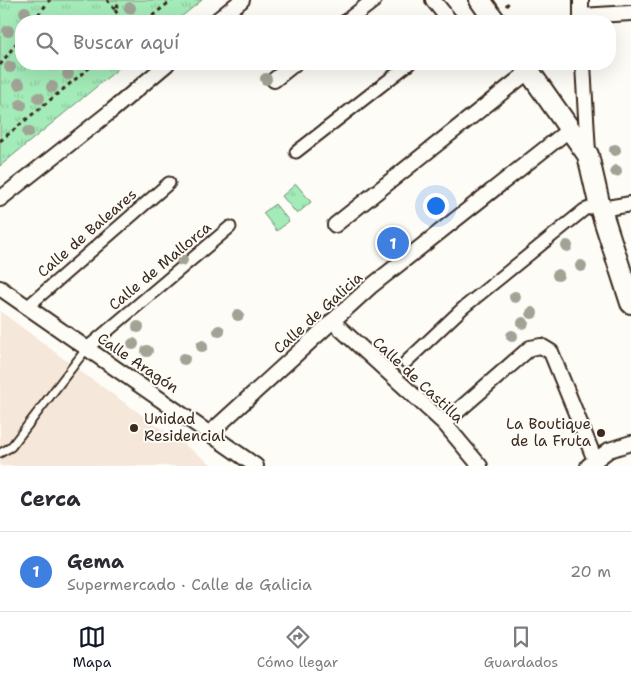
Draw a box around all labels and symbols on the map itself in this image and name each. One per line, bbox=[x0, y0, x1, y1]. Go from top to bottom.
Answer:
street label: Calle de Baleares bbox=[33, 184, 141, 282]
your location bbox=[423, 193, 449, 219]
street label: Calle de Mallorca bbox=[105, 217, 216, 315]
pin: 1 bbox=[377, 224, 409, 262]
street label: Calle de Galicia bbox=[269, 267, 367, 358]
street label: Calle Aragón bbox=[93, 328, 183, 398]
street label: Calle de Castilla bbox=[368, 332, 468, 428]
place label: Unidad Residencial bbox=[144, 409, 226, 446]
place label: La Boutique de la Fruta bbox=[506, 414, 592, 451]
marker: Unidad Residencial bbox=[128, 422, 140, 434]
marker: La Boutique de la Fruta bbox=[595, 427, 607, 439]

